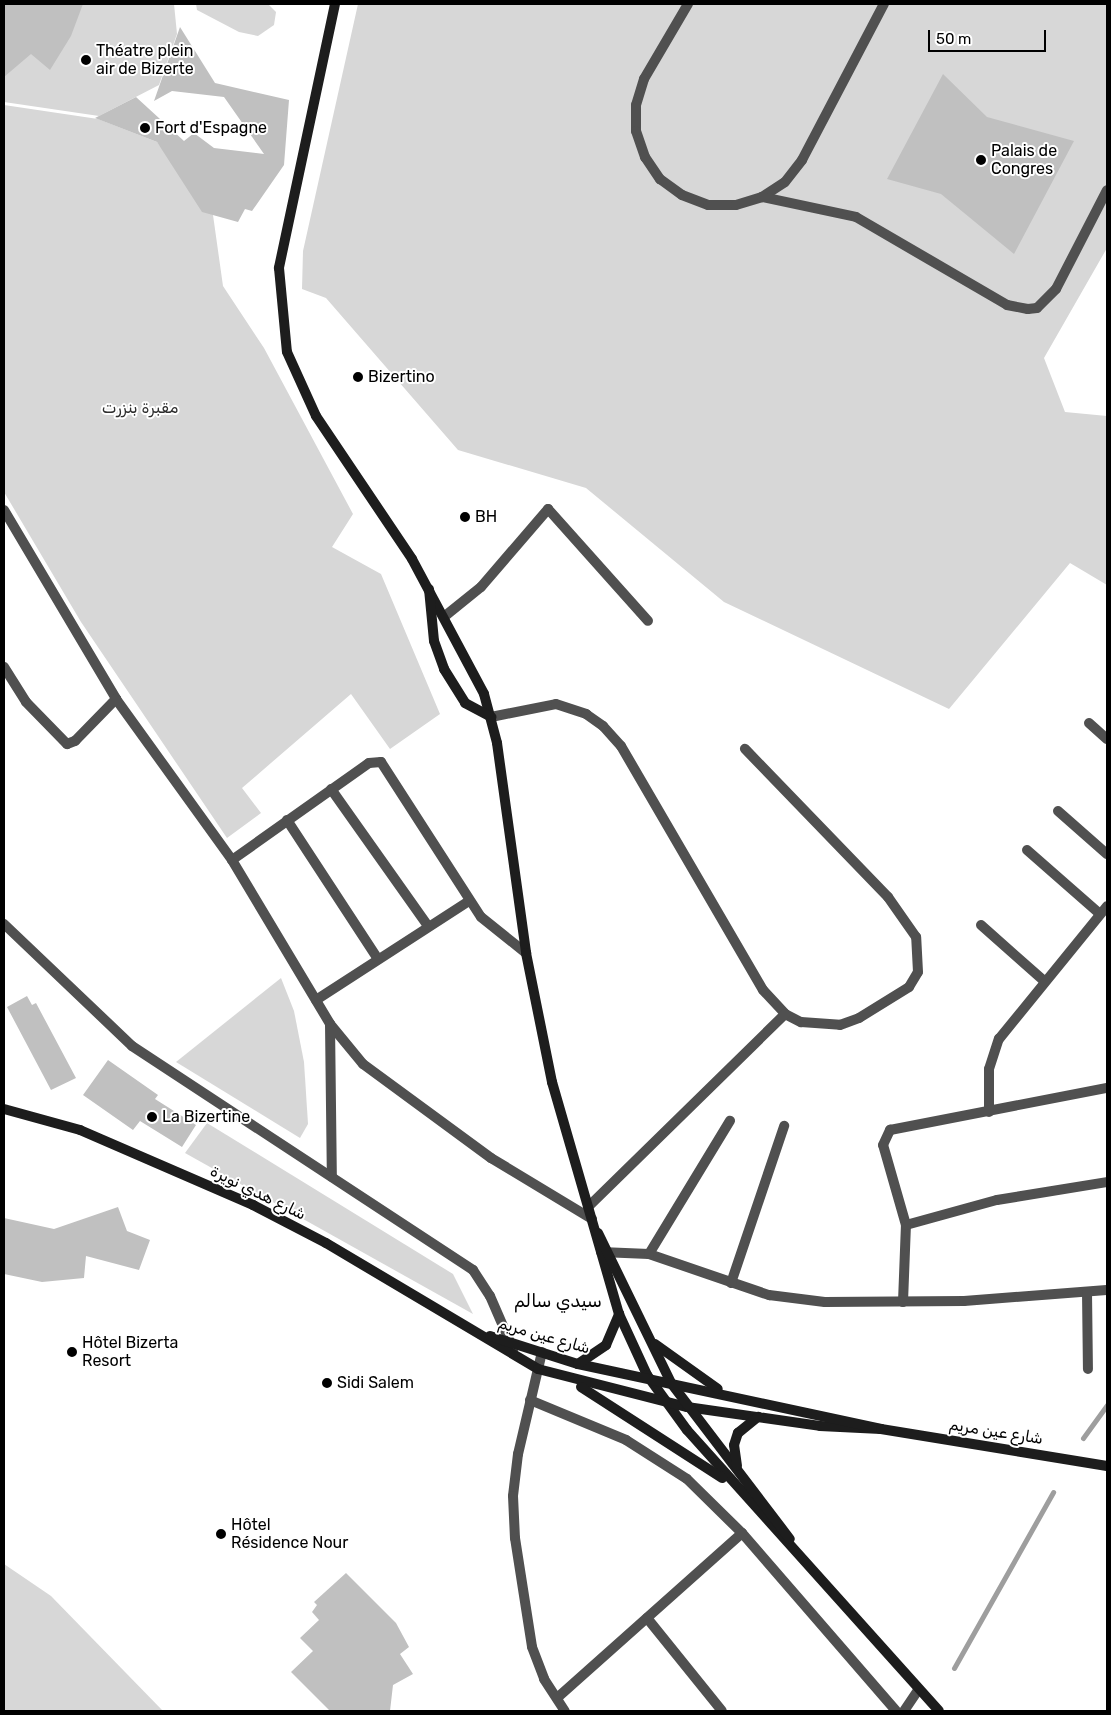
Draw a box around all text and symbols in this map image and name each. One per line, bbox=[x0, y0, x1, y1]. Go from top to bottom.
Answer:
scale bar bbox=[931, 20, 1048, 52]
text: 50 m bbox=[936, 30, 971, 48]
place label: Théatre plein air de Bizerte bbox=[96, 41, 194, 79]
marker: Théatre plein air de Bizerte bbox=[80, 54, 92, 66]
place label: Fort d'Espagne bbox=[155, 118, 267, 138]
marker: Fort d'Espagne bbox=[139, 122, 151, 134]
place label: Palais de Congres bbox=[991, 141, 1057, 179]
marker: Palais de Congres bbox=[975, 154, 987, 166]
place label: Bizertino bbox=[368, 367, 435, 387]
marker: Bizertino bbox=[352, 371, 364, 383]
park label: مقبرة بنزرت bbox=[102, 398, 178, 418]
place label: BH bbox=[475, 507, 497, 527]
marker: BH bbox=[459, 511, 471, 523]
place label: La Bizertine bbox=[162, 1107, 250, 1127]
marker: La Bizertine bbox=[146, 1111, 158, 1123]
street label: شارع هدي نويرة bbox=[207, 1162, 309, 1224]
district label: سيدي سالم bbox=[514, 1290, 602, 1312]
street label: شارع عين مريم bbox=[496, 1314, 592, 1358]
place label: Hôtel Bizerta Resort bbox=[82, 1333, 178, 1371]
marker: Hôtel Bizerta Resort bbox=[66, 1346, 78, 1358]
place label: Sidi Salem bbox=[337, 1373, 414, 1393]
marker: Sidi Salem bbox=[321, 1377, 333, 1389]
street label: شارع عين مريم bbox=[948, 1415, 1044, 1449]
place label: Hôtel Résidence Nour bbox=[231, 1515, 348, 1553]
marker: Hôtel Résidence Nour bbox=[215, 1528, 227, 1540]

